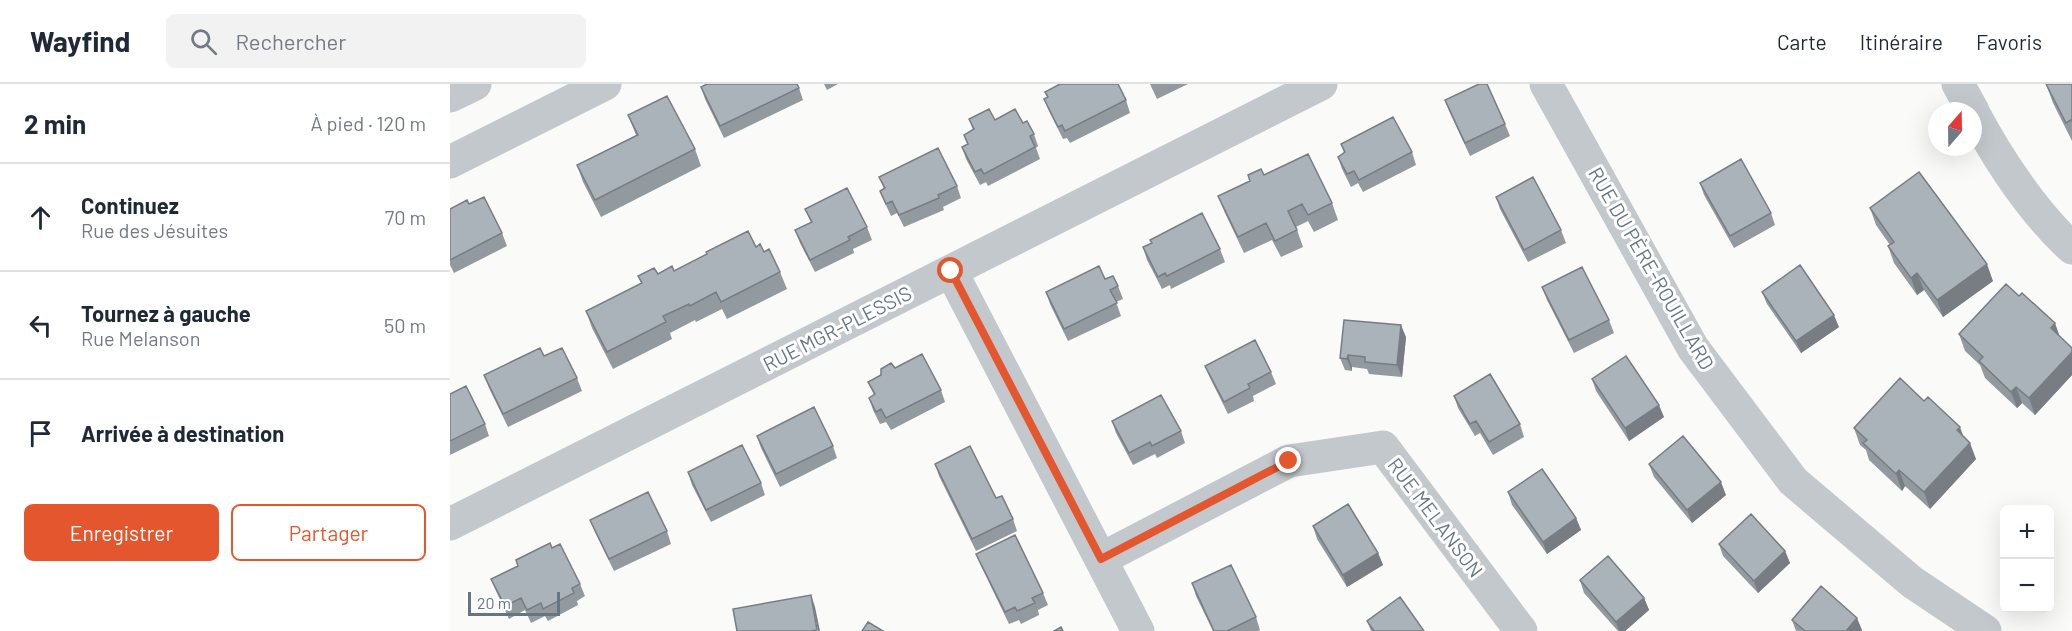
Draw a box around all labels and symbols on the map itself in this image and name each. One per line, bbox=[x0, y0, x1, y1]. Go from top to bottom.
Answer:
north arrow bbox=[1928, 102, 1982, 156]
street label: RUE DU PÈRE-ROUILLARD bbox=[1584, 162, 1720, 374]
route start bbox=[937, 257, 963, 283]
street label: RUE MGR-PLESSIS bbox=[759, 280, 915, 376]
route end bbox=[1275, 447, 1301, 473]
street label: RUE MELANSON bbox=[1383, 453, 1489, 581]
scale bar bbox=[468, 589, 560, 616]

